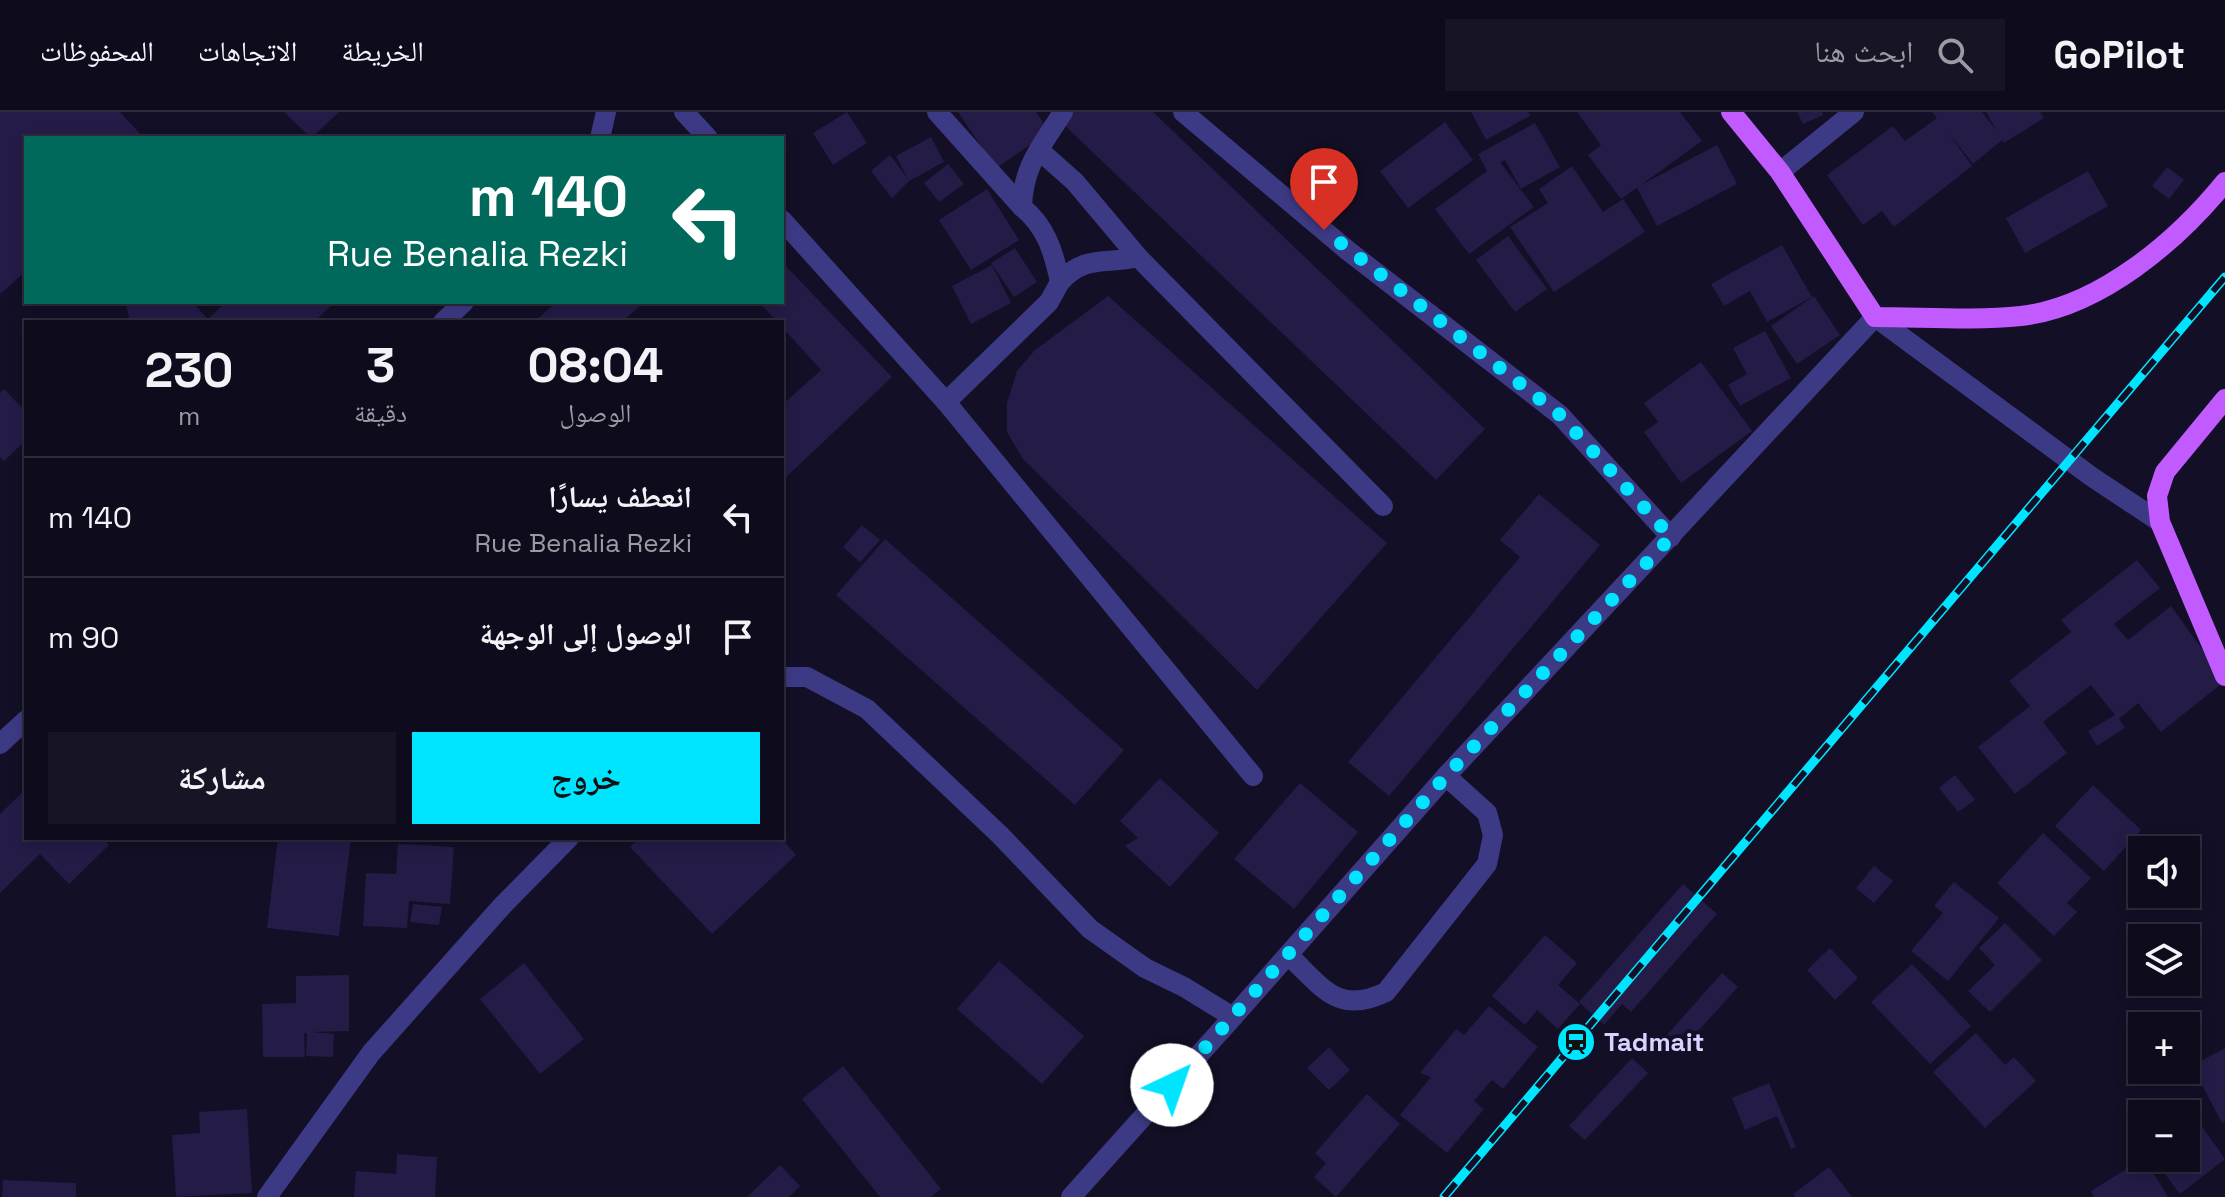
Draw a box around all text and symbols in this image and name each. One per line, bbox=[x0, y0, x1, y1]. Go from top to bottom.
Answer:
search box bbox=[1445, 19, 2005, 91]
text: GoPilot bbox=[2053, 31, 2185, 79]
text: ابحث هنا bbox=[1814, 32, 1913, 71]
text: المحفوظات bbox=[40, 33, 154, 69]
text: الاتجاهات bbox=[198, 33, 297, 69]
text: الخريطة bbox=[341, 33, 424, 69]
icon: search bbox=[1933, 33, 1977, 77]
pin bbox=[1290, 148, 1358, 230]
icon: arrive bbox=[1302, 160, 1346, 204]
text: 140 m bbox=[469, 161, 628, 232]
icon: left bbox=[656, 168, 760, 272]
text: Rue Benalia Rezki bbox=[327, 231, 628, 277]
text: 3 bbox=[366, 335, 395, 396]
text: 08:04 bbox=[528, 335, 663, 396]
text: 230 bbox=[145, 340, 233, 401]
text: دقيقة bbox=[354, 396, 407, 430]
text: الوصول bbox=[559, 396, 631, 430]
text: m bbox=[178, 399, 200, 433]
text: انعطف يسارًا bbox=[548, 477, 692, 516]
icon: left bbox=[716, 495, 760, 539]
text: 140 m bbox=[48, 498, 132, 537]
text: Rue Benalia Rezki bbox=[475, 526, 692, 560]
text: الوصول إلى الوجهة bbox=[479, 614, 692, 653]
icon: arrive bbox=[716, 615, 760, 659]
text: 90 m bbox=[48, 618, 119, 657]
button: مشاركة bbox=[48, 732, 396, 824]
button: خروج bbox=[412, 732, 760, 824]
map controls bbox=[2128, 836, 2200, 1172]
button: sound bbox=[2128, 836, 2200, 908]
button: layers bbox=[2128, 924, 2200, 996]
button: + bbox=[2128, 1012, 2200, 1084]
station icon: Tadmait bbox=[1555, 1021, 1597, 1063]
place label: Tadmait bbox=[1604, 1025, 1704, 1059]
position arrow bbox=[1130, 1043, 1214, 1127]
button: − bbox=[2128, 1100, 2200, 1172]

